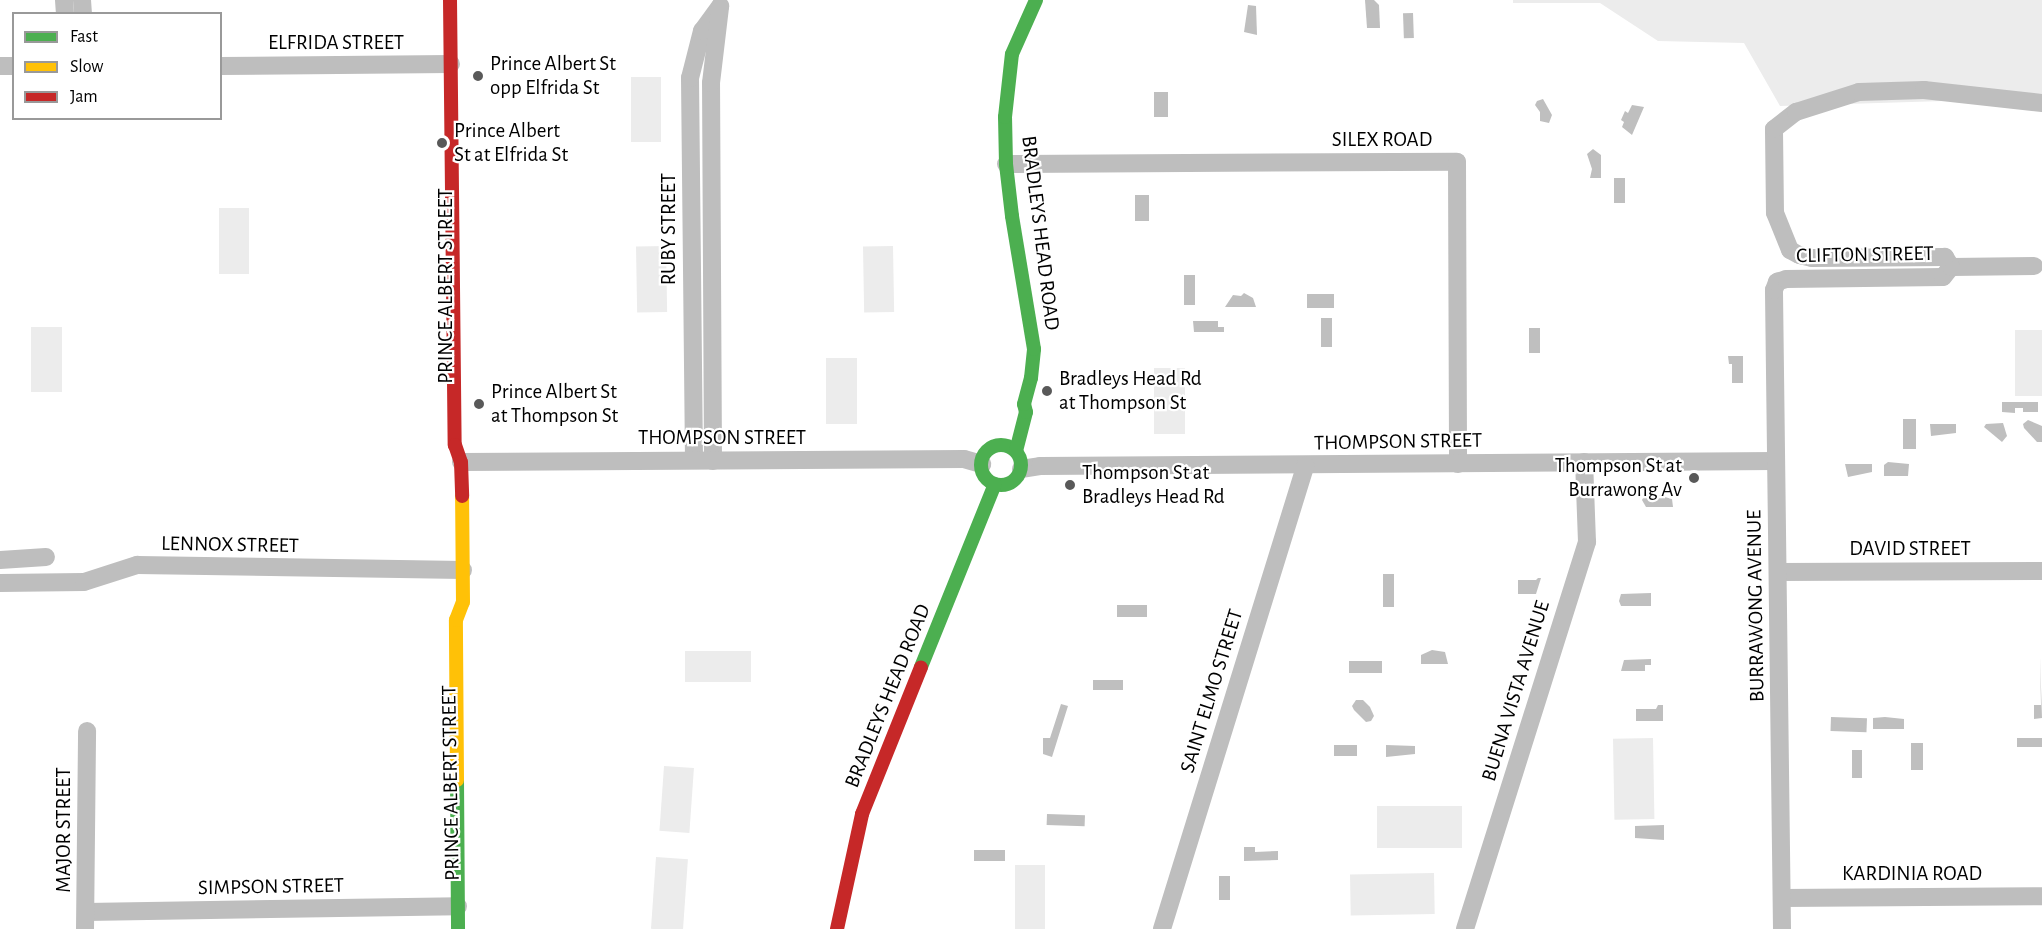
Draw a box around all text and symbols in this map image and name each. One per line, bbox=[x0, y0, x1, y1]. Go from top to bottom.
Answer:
legend bbox=[12, 12, 222, 120]
text: Fast bbox=[70, 28, 98, 46]
street label: ELFRIDA STREET bbox=[268, 30, 404, 56]
place label: Prince Albert St opp Elfrida St bbox=[490, 51, 616, 101]
text: Slow bbox=[70, 58, 103, 76]
marker: Prince Albert St opp Elfrida St bbox=[471, 69, 485, 83]
text: Jam bbox=[70, 88, 98, 106]
place label: Prince Albert St at Elfrida St bbox=[454, 118, 568, 168]
street label: SILEX ROAD bbox=[1332, 127, 1432, 153]
street label: BRADLEYS HEAD ROAD bbox=[1016, 134, 1064, 332]
marker: Prince Albert St at Elfrida St bbox=[435, 136, 449, 150]
street label: RUBY STREET bbox=[656, 173, 682, 285]
street label: PRINCE ALBERT STREET bbox=[433, 188, 459, 384]
street label: CLIFTON STREET bbox=[1796, 241, 1934, 269]
place label: Bradleys Head Rd at Thompson St bbox=[1059, 366, 1202, 416]
place label: Prince Albert St at Thompson St bbox=[491, 379, 618, 429]
marker: Bradleys Head Rd at Thompson St bbox=[1040, 384, 1054, 398]
marker: Prince Albert St at Thompson St bbox=[472, 397, 486, 411]
street label: THOMPSON STREET bbox=[638, 425, 806, 451]
street label: THOMPSON STREET bbox=[1314, 428, 1482, 456]
place label: Thompson St at Burrawong Av bbox=[1555, 453, 1682, 503]
place label: Thompson St at Bradleys Head Rd bbox=[1082, 460, 1225, 510]
marker: Thompson St at Burrawong Av bbox=[1687, 471, 1701, 485]
marker: Thompson St at Bradleys Head Rd bbox=[1063, 478, 1077, 492]
street label: BURRAWONG AVENUE bbox=[1742, 510, 1770, 702]
street label: LENNOX STREET bbox=[161, 531, 299, 559]
street label: DAVID STREET bbox=[1849, 536, 1971, 562]
street label: BUENA VISTA AVENUE bbox=[1477, 598, 1555, 784]
street label: BRADLEYS HEAD ROAD bbox=[840, 600, 936, 792]
street label: SAINT ELMO STREET bbox=[1175, 606, 1249, 776]
street label: PRINCE ALBERT STREET bbox=[437, 685, 465, 881]
street label: MAJOR STREET bbox=[51, 767, 77, 893]
street label: KARDINIA ROAD bbox=[1842, 861, 1982, 887]
street label: SIMPSON STREET bbox=[198, 873, 344, 901]

